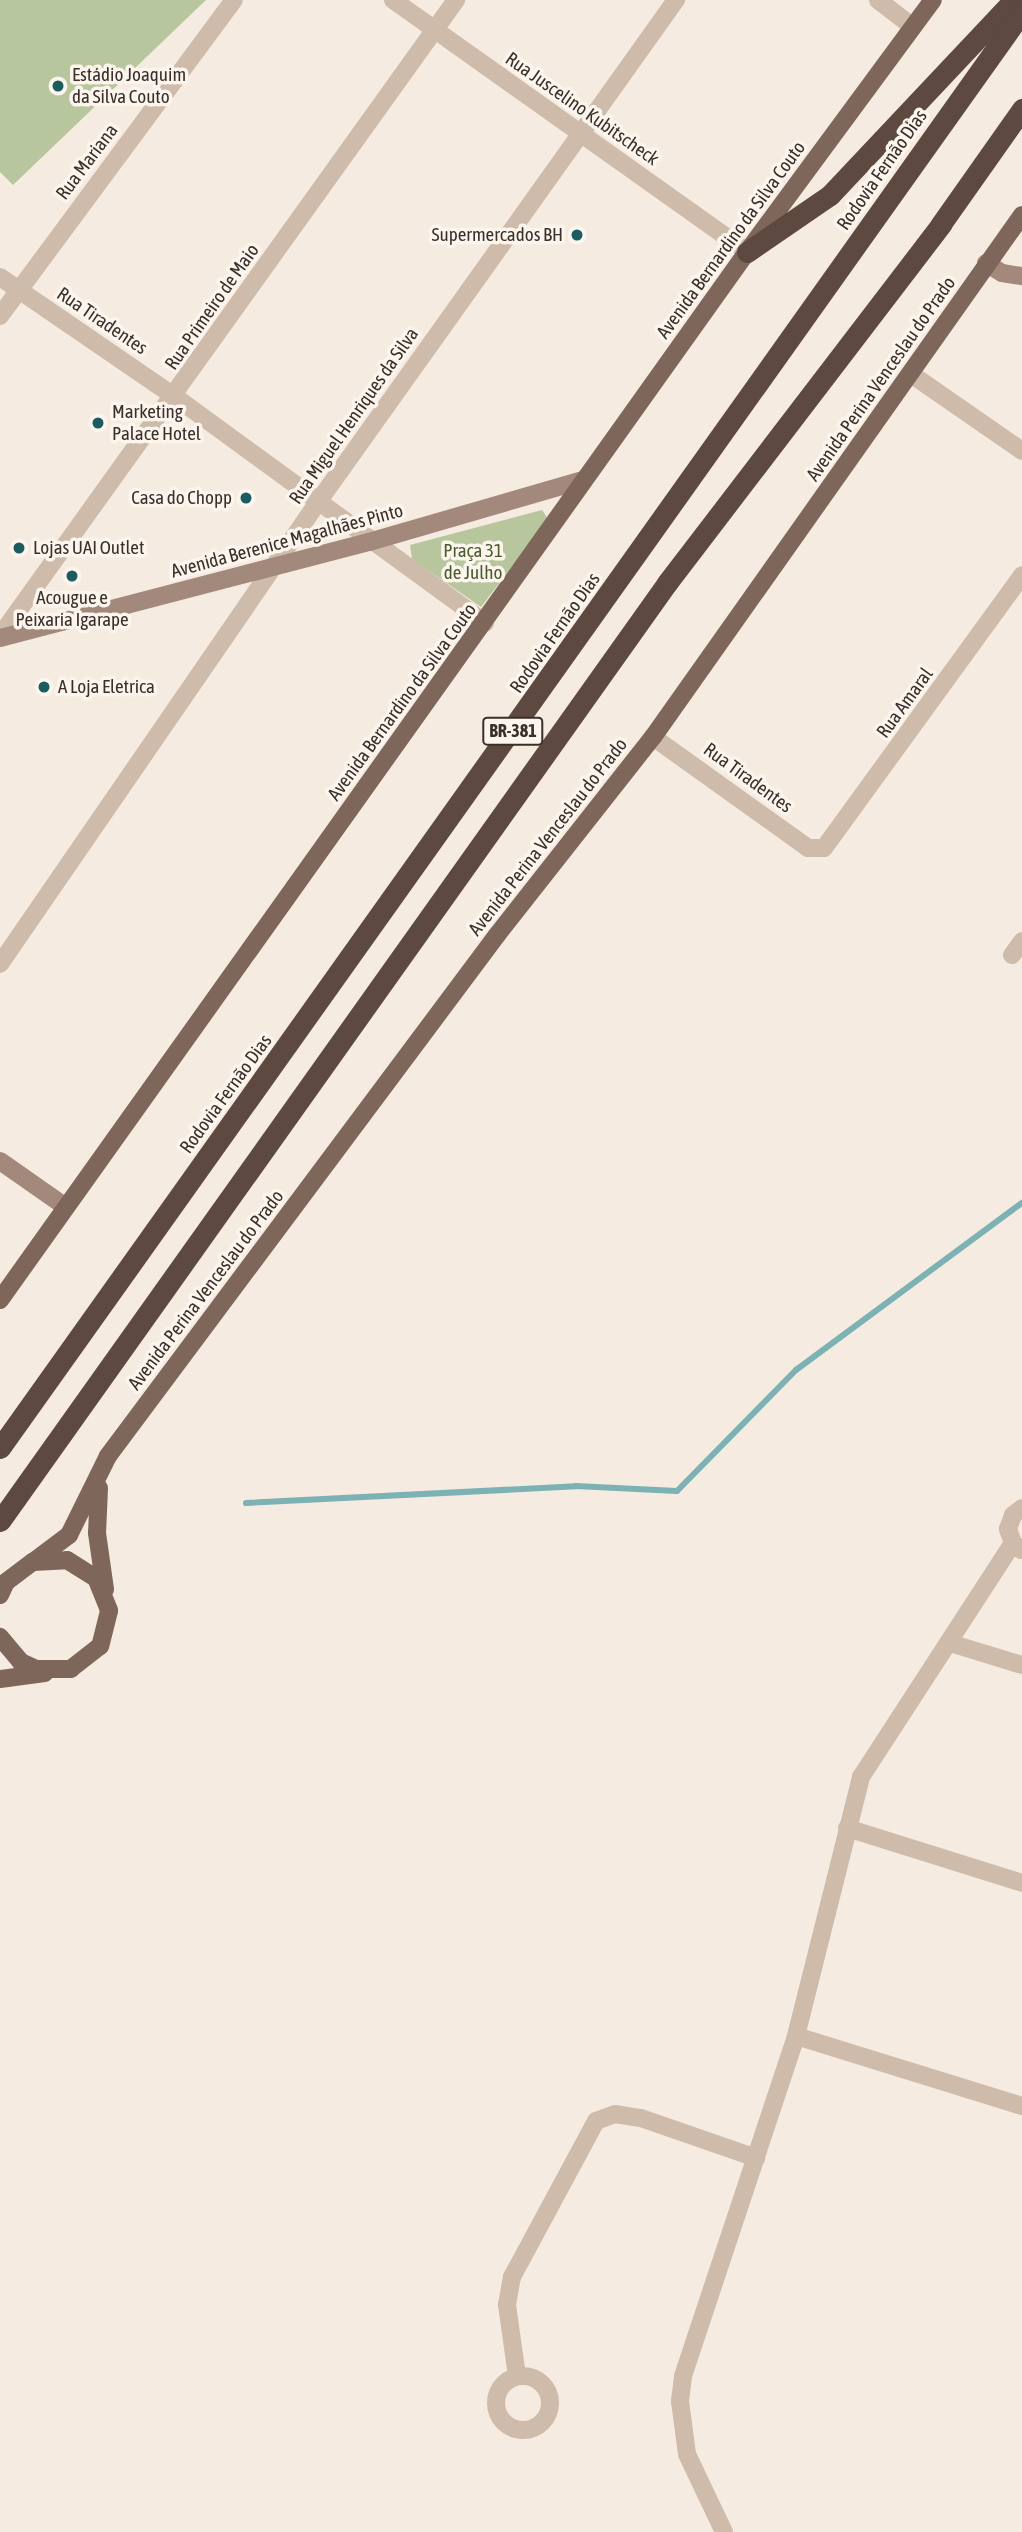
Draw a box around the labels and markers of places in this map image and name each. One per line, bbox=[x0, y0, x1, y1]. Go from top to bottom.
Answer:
place label: Estádio Joaquim da Silva Couto bbox=[72, 64, 186, 108]
marker: Estádio Joaquim da Silva Couto bbox=[50, 78, 66, 94]
place label: Supermercados BH bbox=[432, 224, 563, 246]
marker: Supermercados BH bbox=[569, 227, 585, 243]
place label: Marketing Palace Hotel bbox=[112, 401, 201, 445]
marker: Marketing Palace Hotel bbox=[90, 415, 106, 431]
place label: Casa do Chopp bbox=[131, 487, 232, 509]
marker: Casa do Chopp bbox=[238, 490, 254, 506]
place label: Lojas UAI Outlet bbox=[33, 537, 144, 559]
marker: Lojas UAI Outlet bbox=[11, 540, 27, 556]
marker: Acougue e Peixaria Igarape bbox=[64, 568, 80, 584]
place label: Acougue e Peixaria Igarape bbox=[15, 587, 129, 631]
place label: A Loja Eletrica bbox=[58, 676, 155, 698]
marker: A Loja Eletrica bbox=[36, 679, 52, 695]

